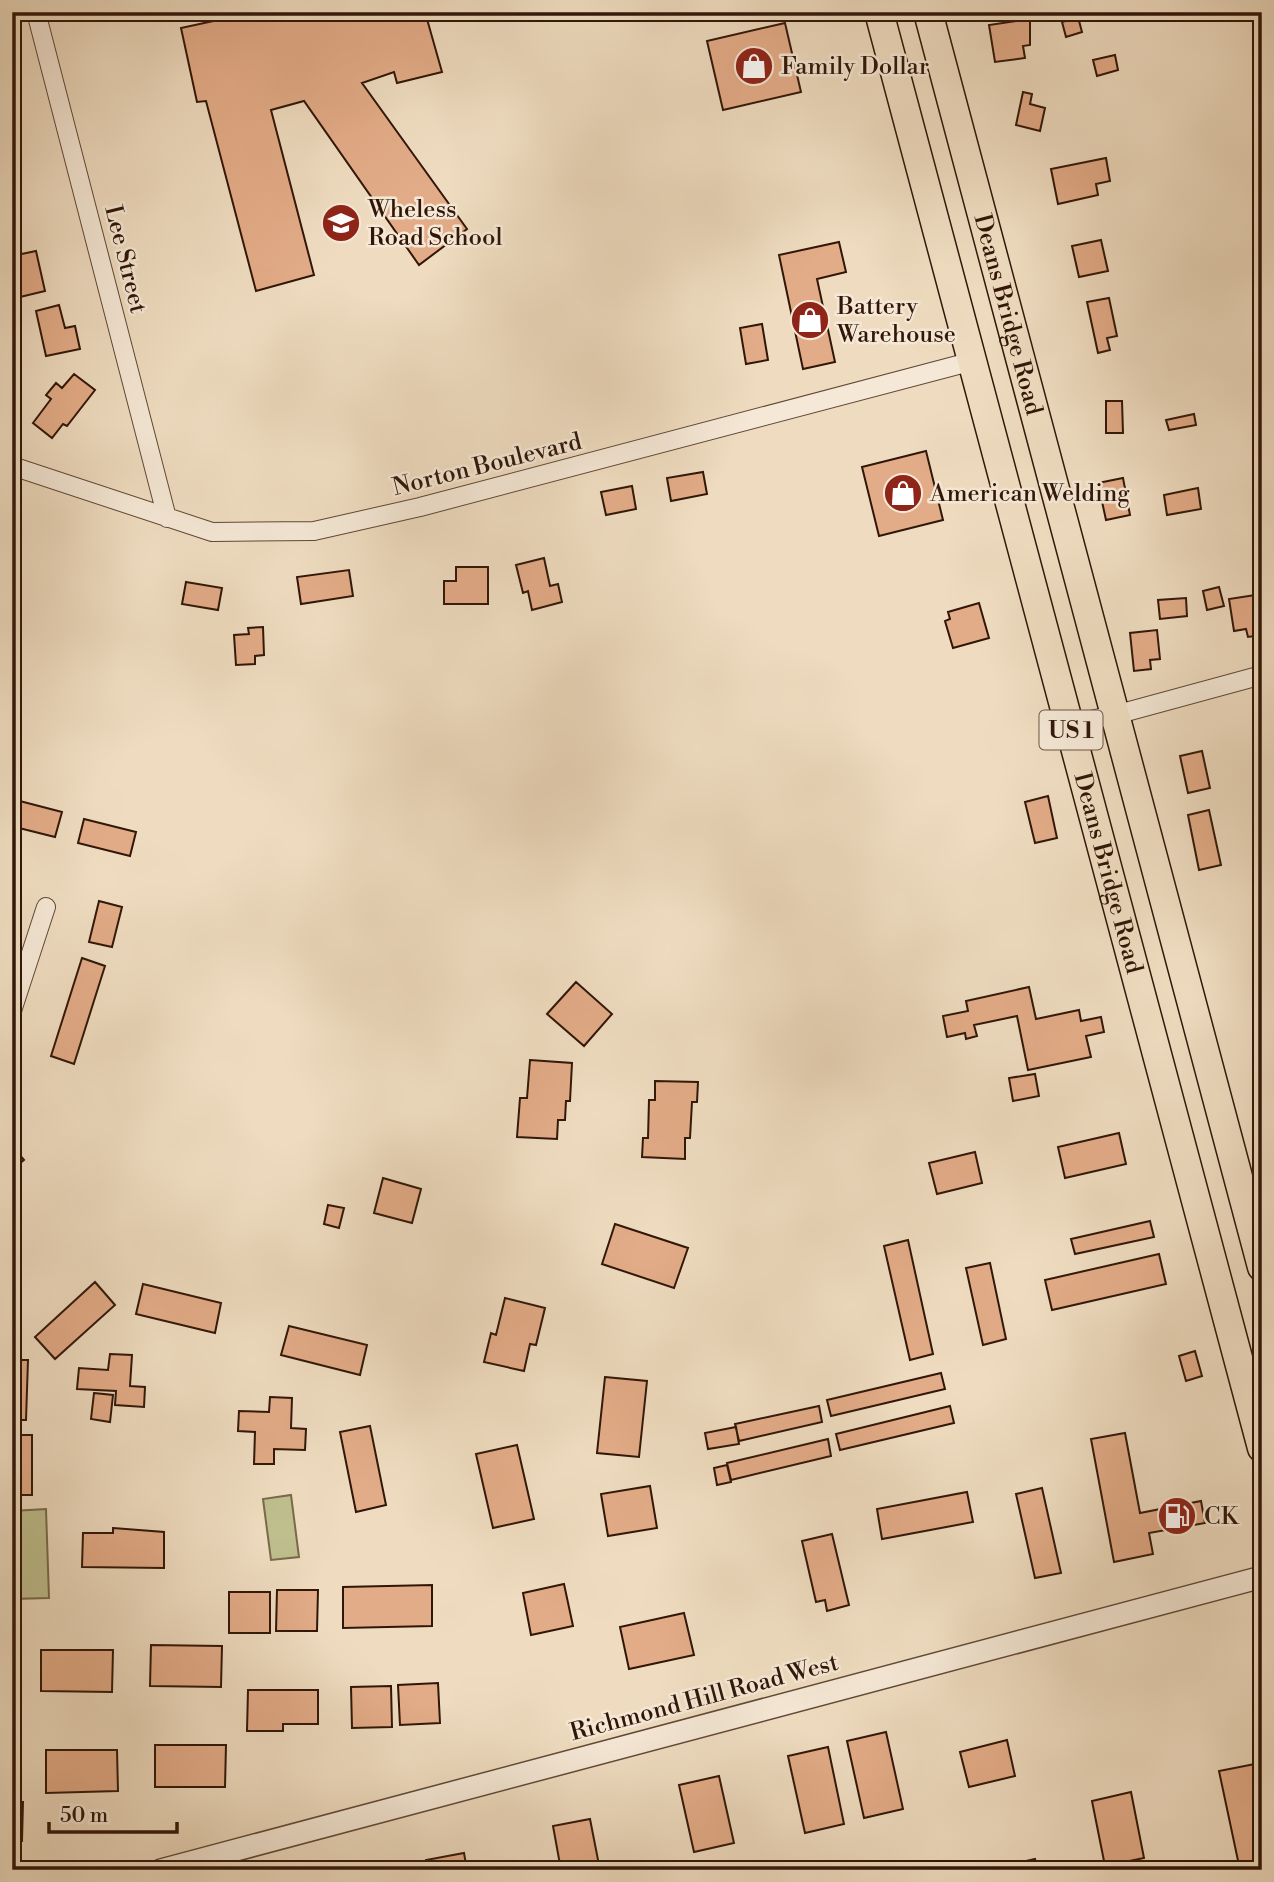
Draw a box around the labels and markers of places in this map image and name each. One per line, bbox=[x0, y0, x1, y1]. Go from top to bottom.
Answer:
shop icon: Family Dollar bbox=[733, 45, 775, 87]
place label: Family Dollar bbox=[781, 52, 929, 82]
place label: Wheless Road School bbox=[367, 195, 503, 253]
school or university icon: Wheless Road School bbox=[320, 202, 362, 244]
place label: Battery Warehouse bbox=[836, 292, 956, 350]
shop icon: Battery Warehouse bbox=[789, 299, 831, 341]
shop icon: American Welding bbox=[882, 472, 924, 514]
place label: American Welding bbox=[929, 479, 1130, 509]
fuel station icon: CK bbox=[1156, 1495, 1198, 1537]
place label: CK bbox=[1204, 1502, 1240, 1532]

